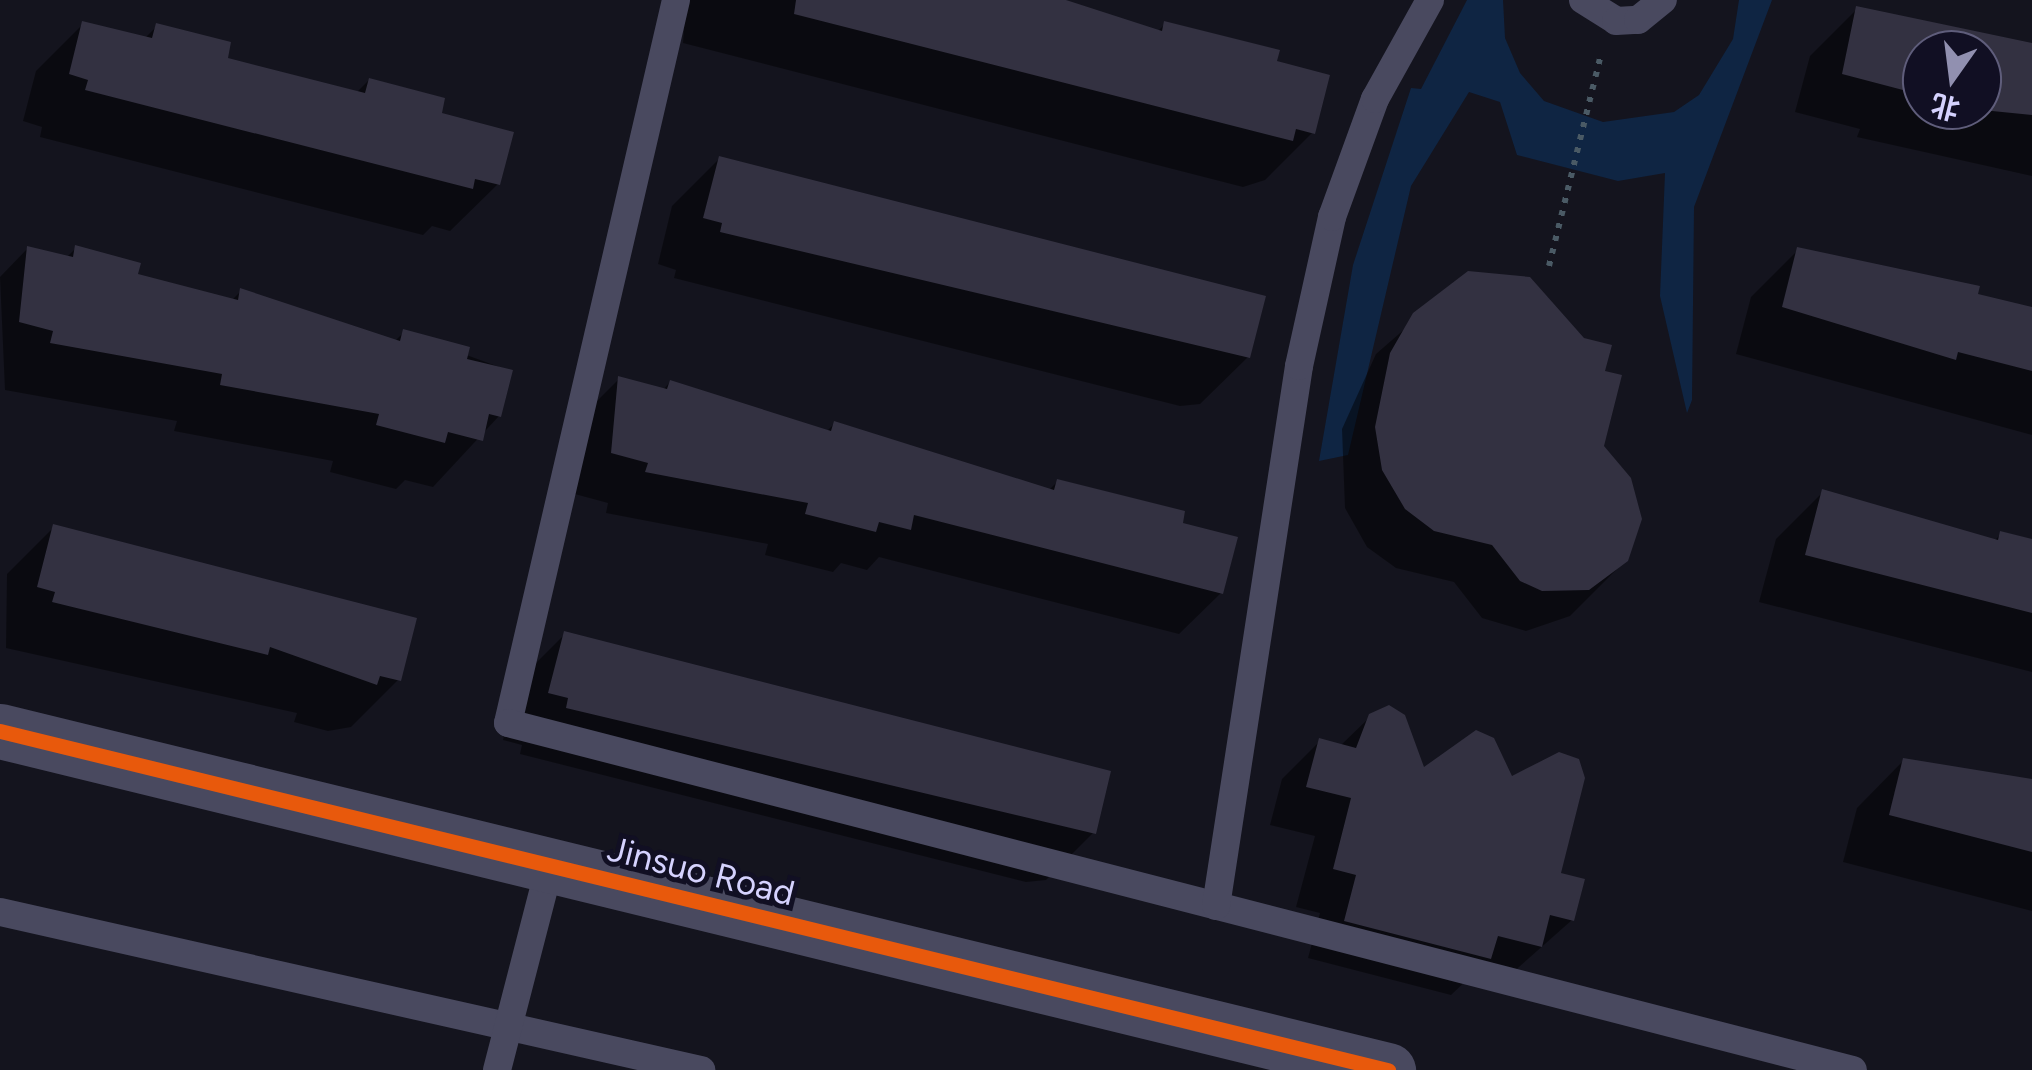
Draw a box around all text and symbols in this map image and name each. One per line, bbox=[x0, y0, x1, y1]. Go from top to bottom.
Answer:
north arrow bbox=[1902, 30, 2002, 130]
text: 北 bbox=[1928, 87, 1963, 127]
street label: Jinsuo Road bbox=[603, 828, 799, 914]

